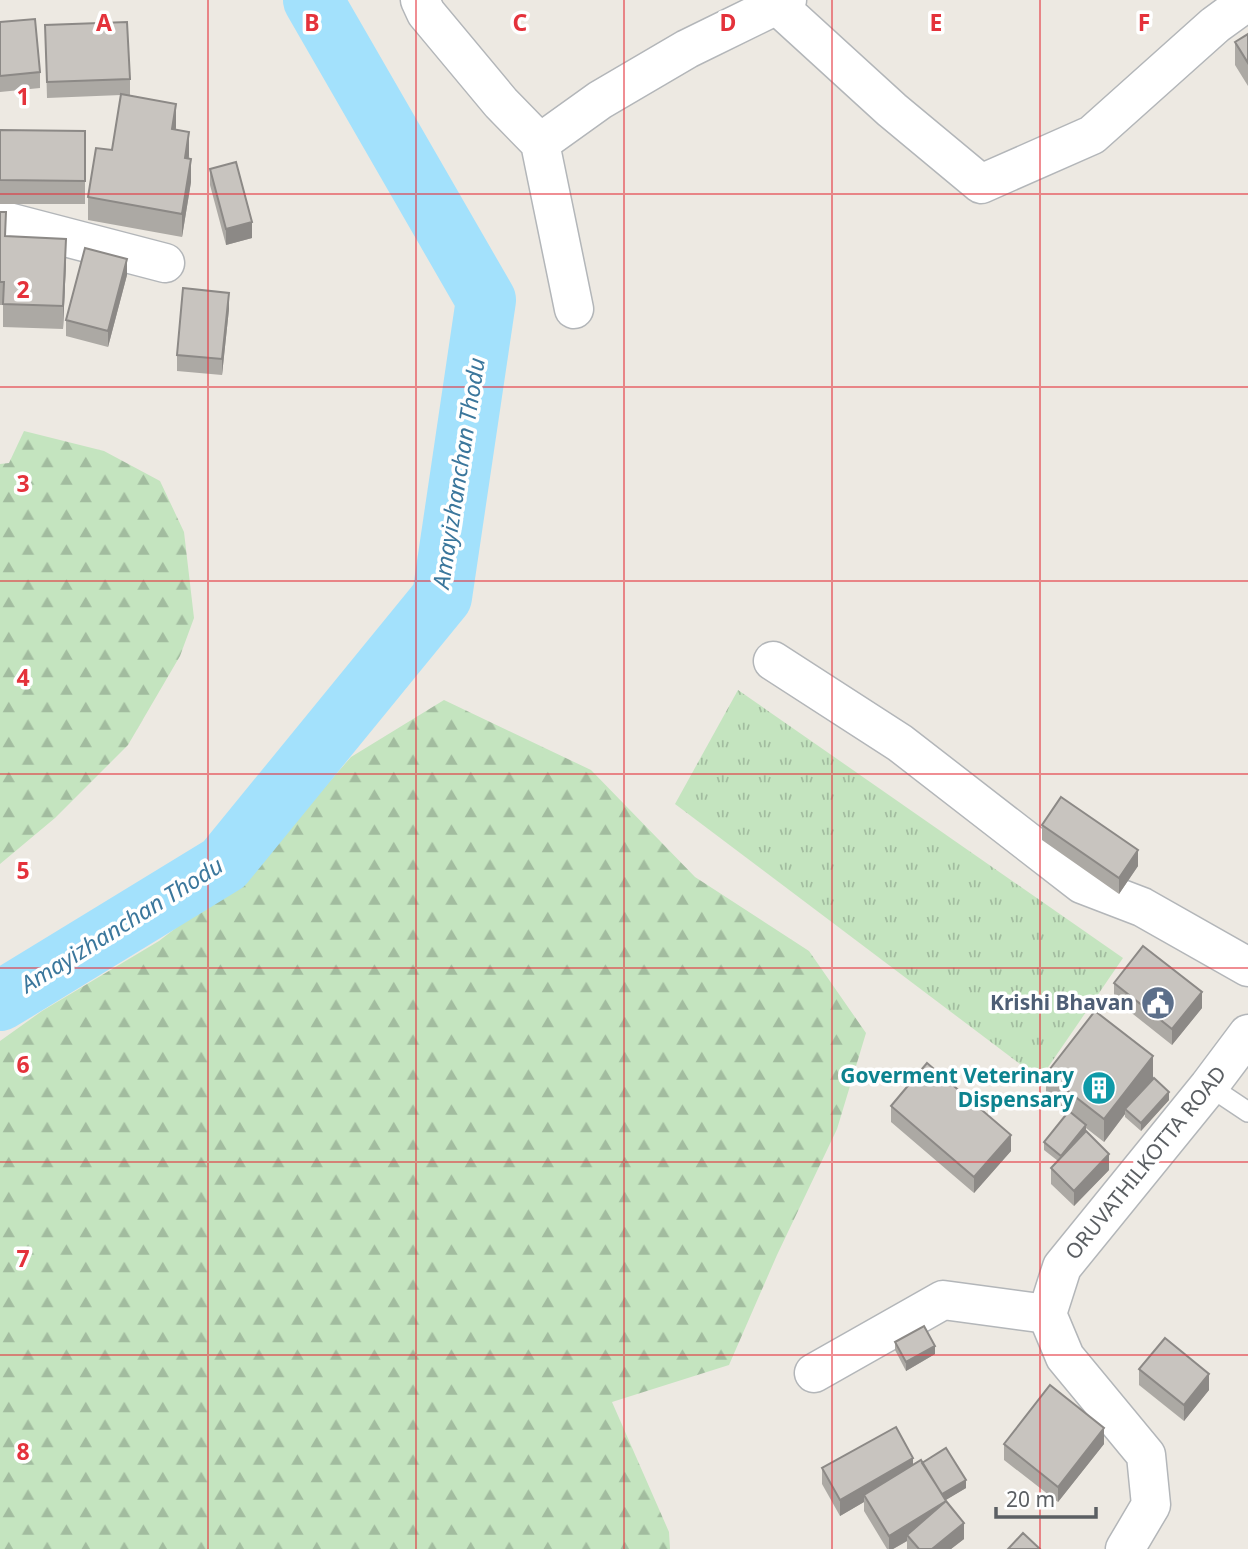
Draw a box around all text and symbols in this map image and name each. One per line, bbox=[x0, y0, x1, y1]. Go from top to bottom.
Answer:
text: A bbox=[96, 6, 112, 38]
text: B bbox=[304, 6, 320, 38]
text: C bbox=[513, 6, 528, 38]
text: D bbox=[720, 6, 736, 38]
text: E bbox=[930, 6, 942, 38]
text: F bbox=[1138, 6, 1150, 38]
text: 1 bbox=[16, 80, 30, 112]
text: 2 bbox=[16, 273, 30, 305]
water label: Amayizhanchan Thodu bbox=[424, 355, 492, 593]
text: 3 bbox=[16, 467, 30, 499]
text: 4 bbox=[16, 661, 30, 693]
water label: Amayizhanchan Thodu bbox=[12, 849, 229, 1001]
text: 5 bbox=[16, 854, 30, 886]
public building icon: Krishi Bhavan bbox=[1139, 984, 1177, 1022]
place label: Krishi Bhavan bbox=[990, 988, 1134, 1016]
text: 6 bbox=[16, 1048, 30, 1080]
street label: ORUVATHILKOTTA ROAD bbox=[1058, 1060, 1232, 1265]
place label: Goverment Veterinary Dispensary bbox=[840, 1061, 1074, 1113]
building icon: Goverment Veterinary Dispensary bbox=[1080, 1069, 1118, 1107]
text: 7 bbox=[16, 1242, 30, 1274]
text: 8 bbox=[16, 1435, 30, 1467]
scale bar bbox=[996, 1476, 1096, 1520]
text: 20 m bbox=[1006, 1485, 1055, 1513]

